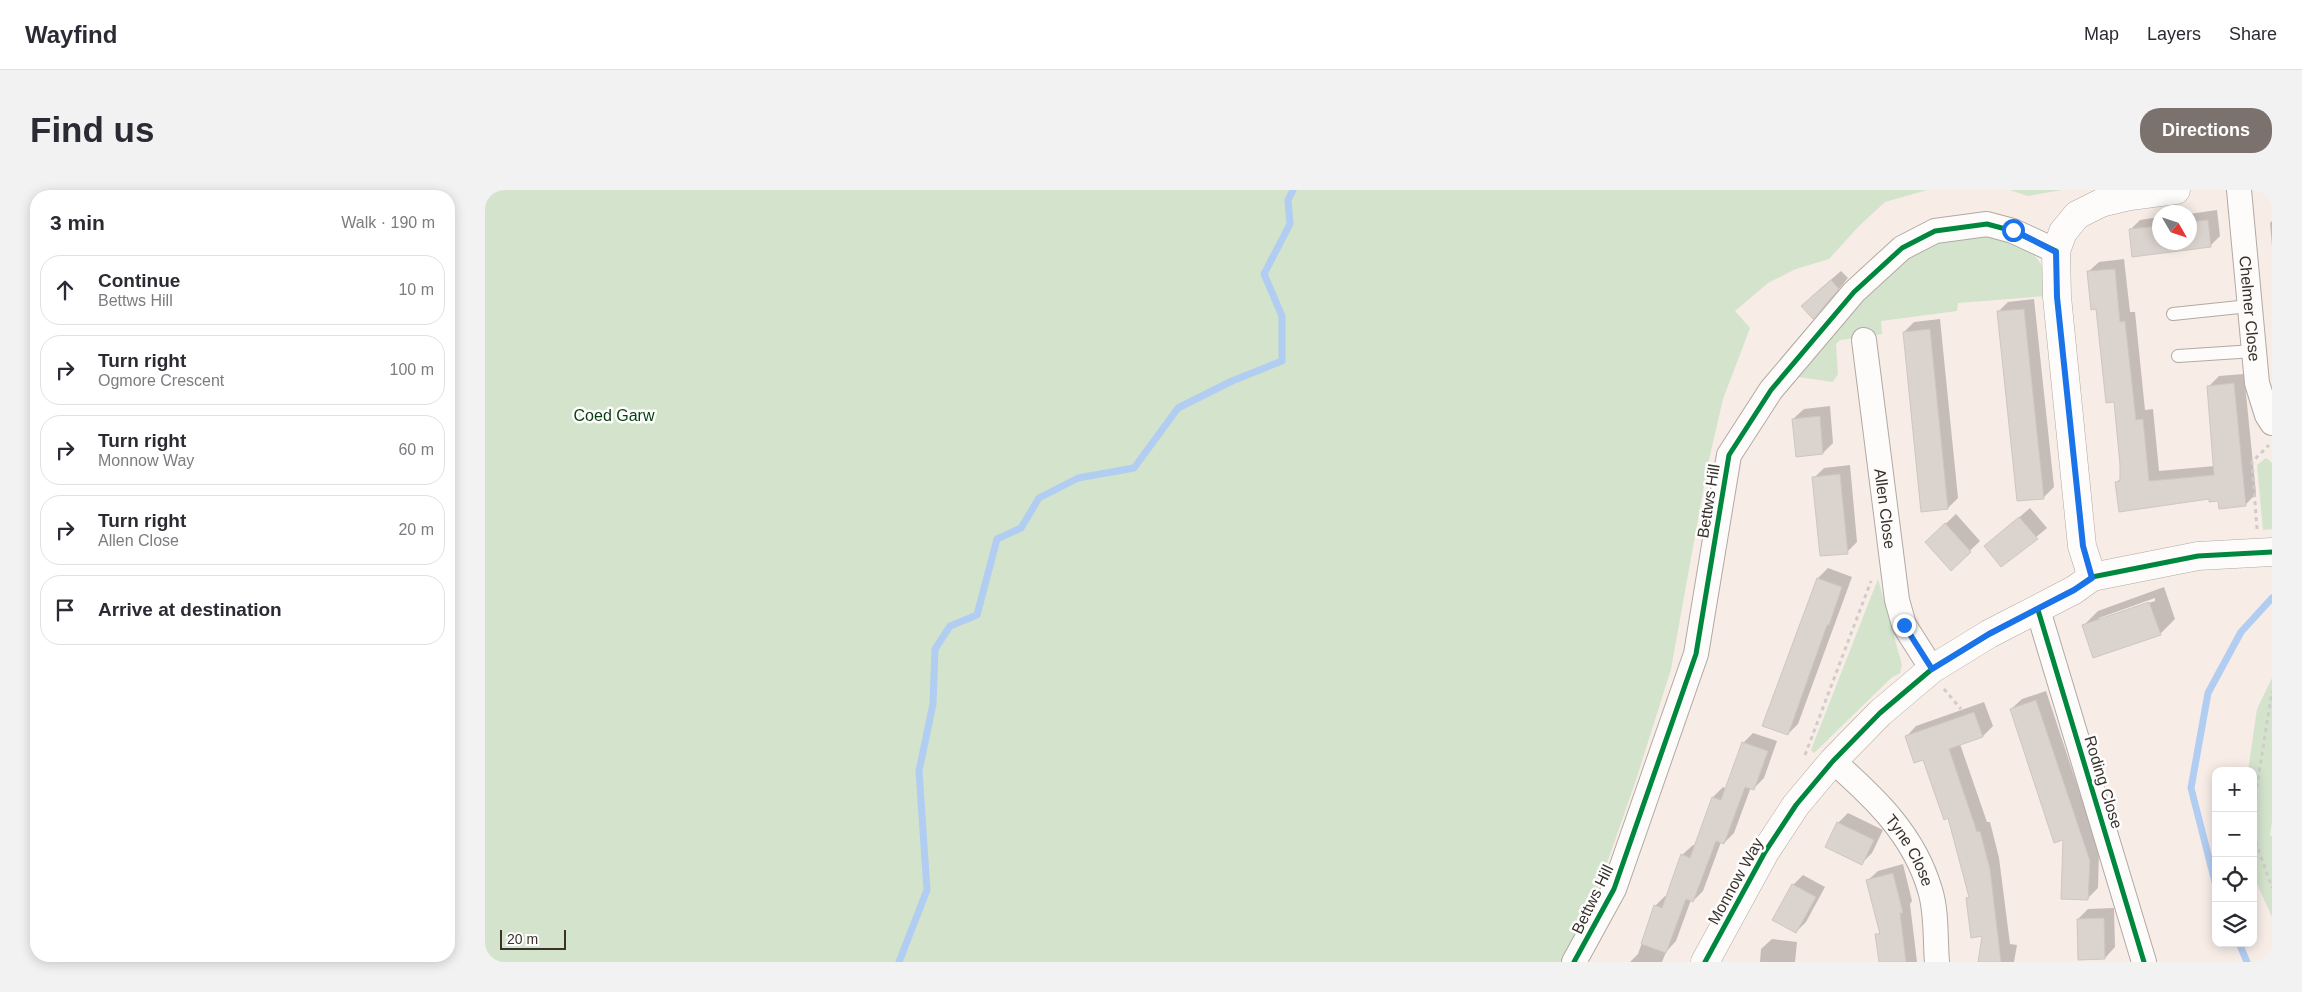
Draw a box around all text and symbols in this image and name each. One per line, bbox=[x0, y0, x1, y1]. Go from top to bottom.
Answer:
text: Wayfind bbox=[25, 21, 117, 48]
text: Map bbox=[2084, 24, 2119, 44]
text: Layers bbox=[2147, 24, 2201, 44]
text: Share bbox=[2229, 24, 2277, 44]
button: Directions bbox=[2140, 108, 2272, 153]
text: Find us bbox=[30, 110, 154, 149]
north arrow bbox=[2152, 205, 2197, 250]
text: 3 min bbox=[50, 211, 105, 234]
text: Walk · 190 m bbox=[341, 214, 435, 231]
route start bbox=[2002, 219, 2025, 242]
street label: Chelmer Close bbox=[2236, 255, 2263, 362]
text: Continue bbox=[98, 270, 180, 291]
icon: ahead bbox=[51, 276, 79, 304]
text: 10 m bbox=[398, 281, 434, 298]
text: Bettws Hill bbox=[98, 292, 173, 309]
text: Turn right bbox=[98, 350, 186, 371]
icon: right bbox=[51, 356, 79, 384]
text: 100 m bbox=[390, 361, 434, 378]
text: Ogmore Crescent bbox=[98, 372, 224, 389]
park label: Coed Garw bbox=[574, 407, 655, 424]
text: Turn right bbox=[98, 430, 186, 451]
icon: right bbox=[51, 436, 79, 464]
text: 60 m bbox=[398, 441, 434, 458]
text: Monnow Way bbox=[98, 452, 194, 469]
street label: Bettws Hill bbox=[1694, 463, 1723, 539]
street label: Allen Close bbox=[1871, 467, 1898, 550]
text: Turn right bbox=[98, 510, 186, 531]
icon: right bbox=[51, 516, 79, 544]
text: 20 m bbox=[398, 521, 434, 538]
text: Allen Close bbox=[98, 532, 179, 549]
icon: arrive bbox=[51, 596, 79, 624]
text: Arrive at destination bbox=[98, 599, 282, 620]
route end bbox=[1893, 614, 1916, 637]
street label: Roding Close bbox=[2081, 734, 2126, 831]
map controls bbox=[2212, 767, 2257, 947]
button: + bbox=[2212, 767, 2257, 812]
street label: Tyne Close bbox=[1882, 811, 1936, 888]
button: − bbox=[2212, 812, 2257, 857]
street label: Monnow Way bbox=[1705, 835, 1766, 927]
button: locate bbox=[2212, 857, 2257, 902]
street label: Bettws Hill bbox=[1568, 862, 1616, 937]
button: layers bbox=[2212, 902, 2257, 947]
scale bar bbox=[500, 927, 566, 950]
text: 20 m bbox=[507, 931, 538, 947]

